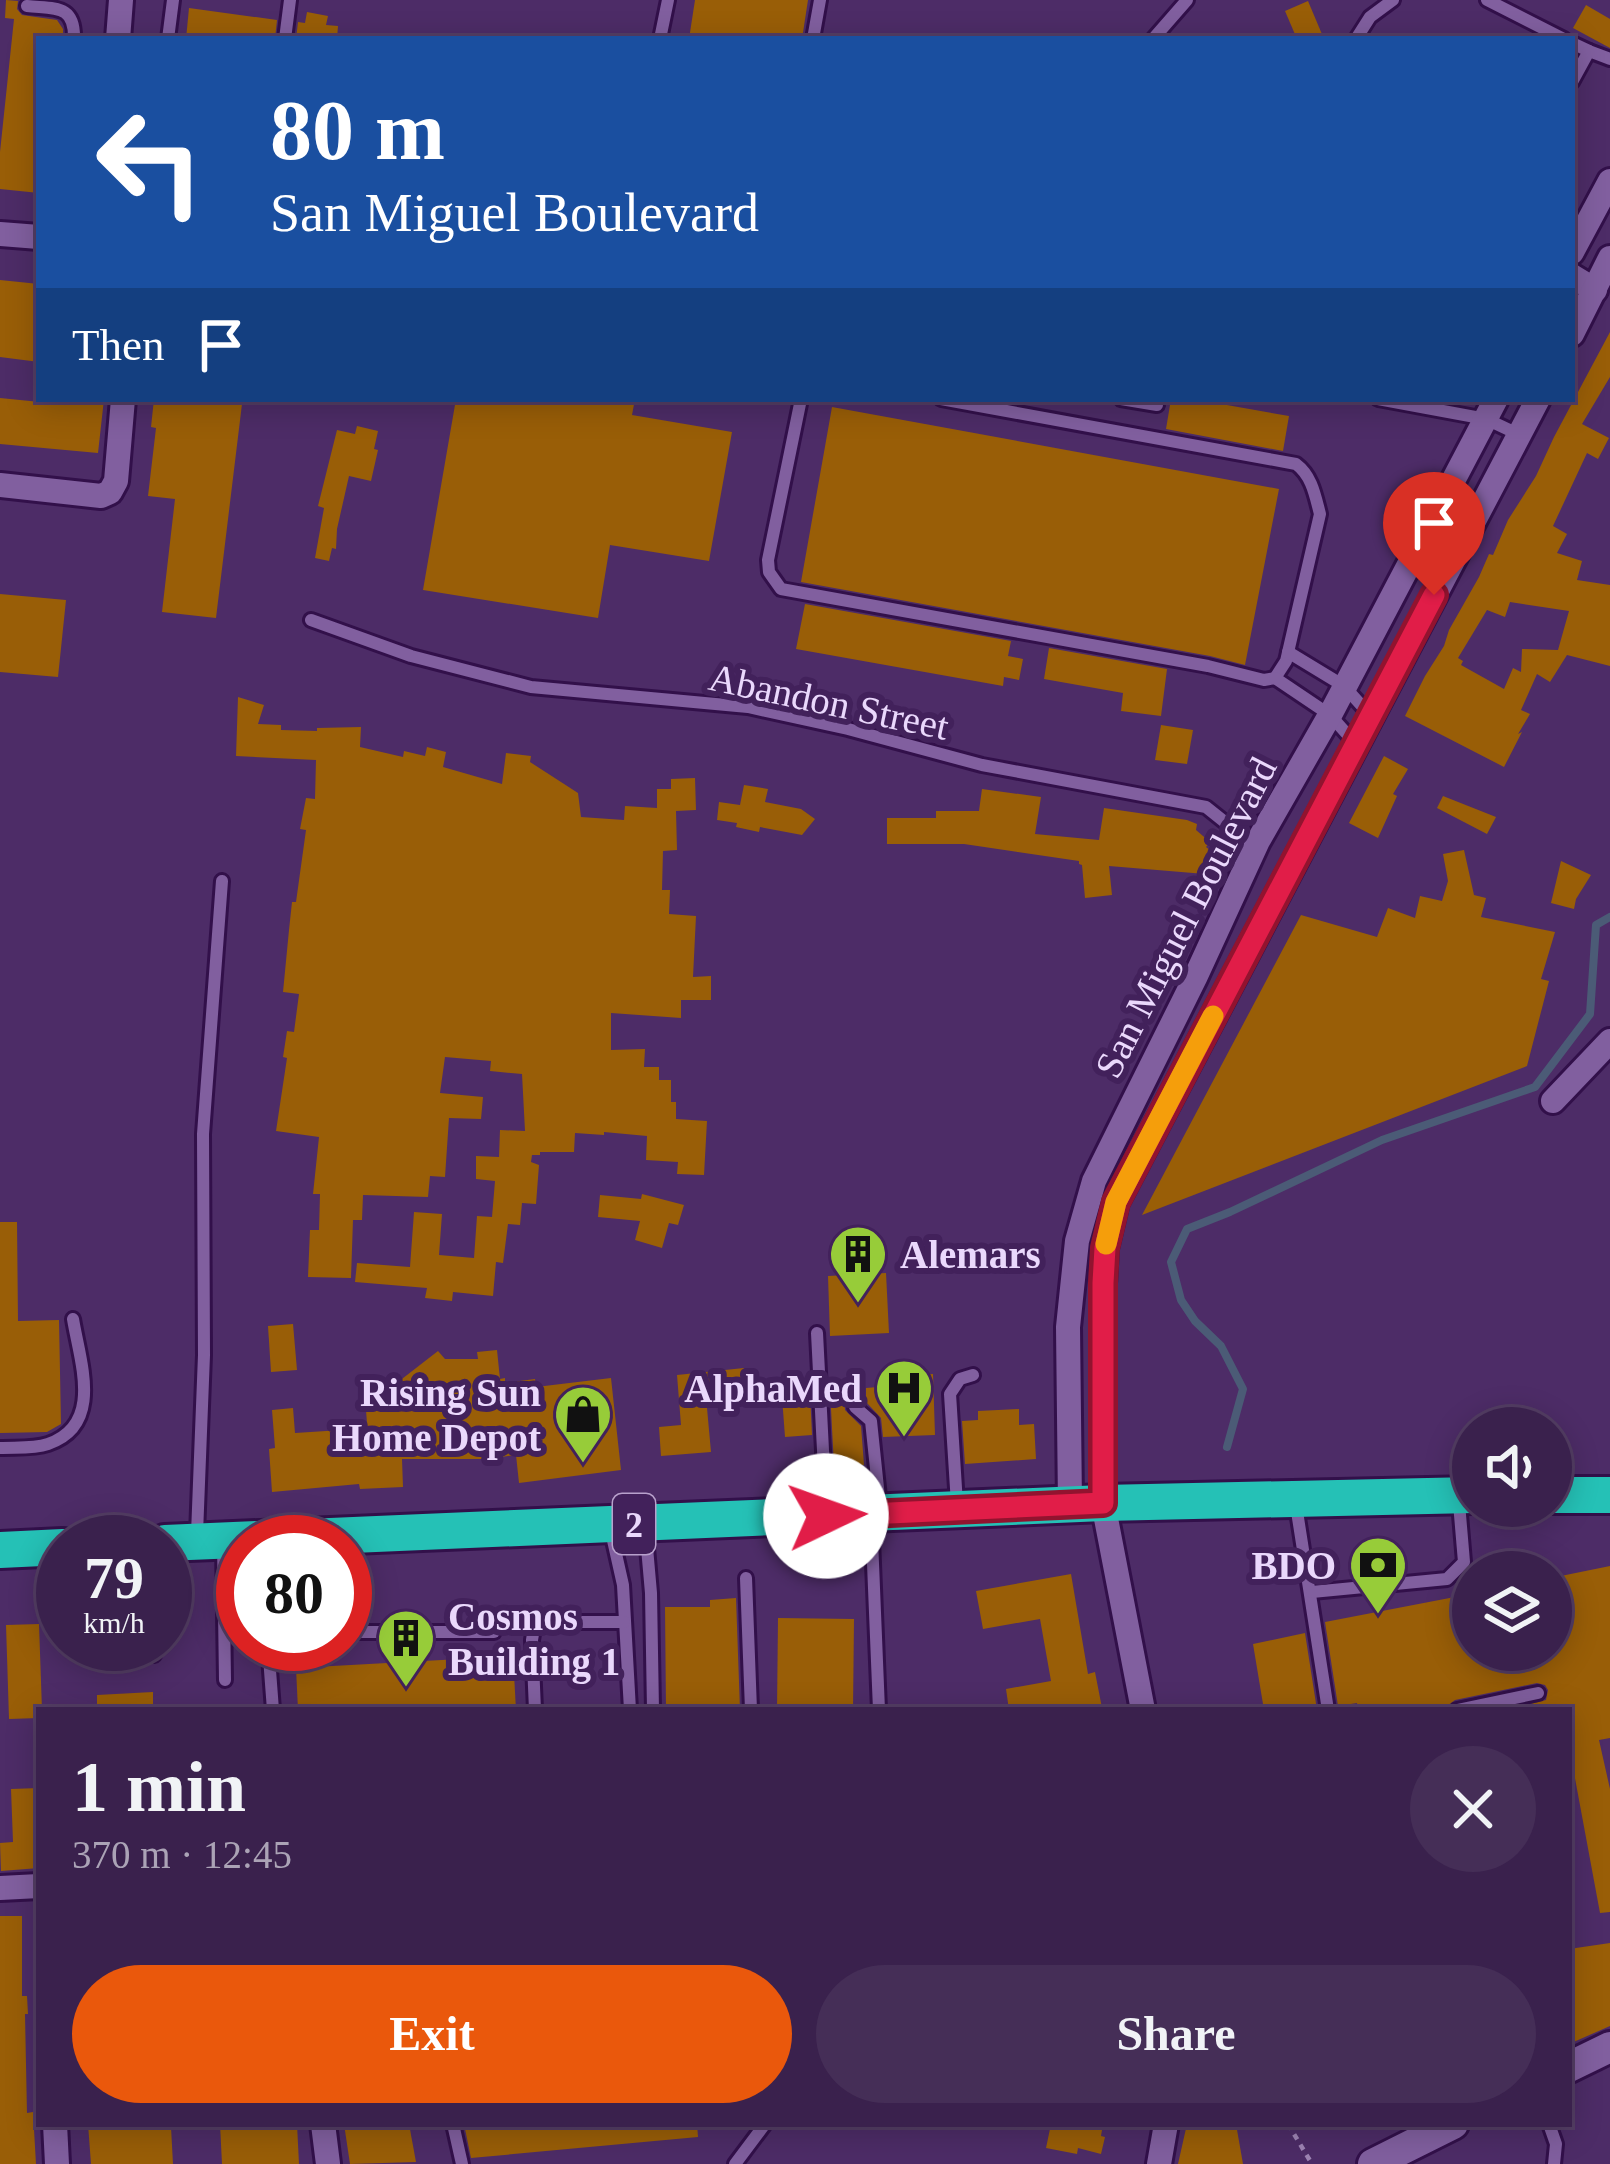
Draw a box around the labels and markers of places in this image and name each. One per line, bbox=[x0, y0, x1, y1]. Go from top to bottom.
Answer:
pin bbox=[1383, 472, 1485, 595]
building icon: Alemars bbox=[827, 1223, 889, 1305]
place label: Alemars bbox=[900, 1233, 1041, 1276]
hospital icon: AlphaMed bbox=[873, 1357, 935, 1439]
place label: AlphaMed bbox=[684, 1367, 862, 1411]
place label: Rising Sun Home Depot bbox=[332, 1371, 541, 1460]
shop icon: Rising Sun Home Depot bbox=[552, 1383, 614, 1465]
bank icon: BDO bbox=[1347, 1534, 1409, 1616]
place label: BDO bbox=[1251, 1544, 1336, 1587]
place label: Cosmos Building 1 bbox=[448, 1595, 620, 1684]
building icon: Cosmos Building 1 bbox=[375, 1607, 437, 1689]

